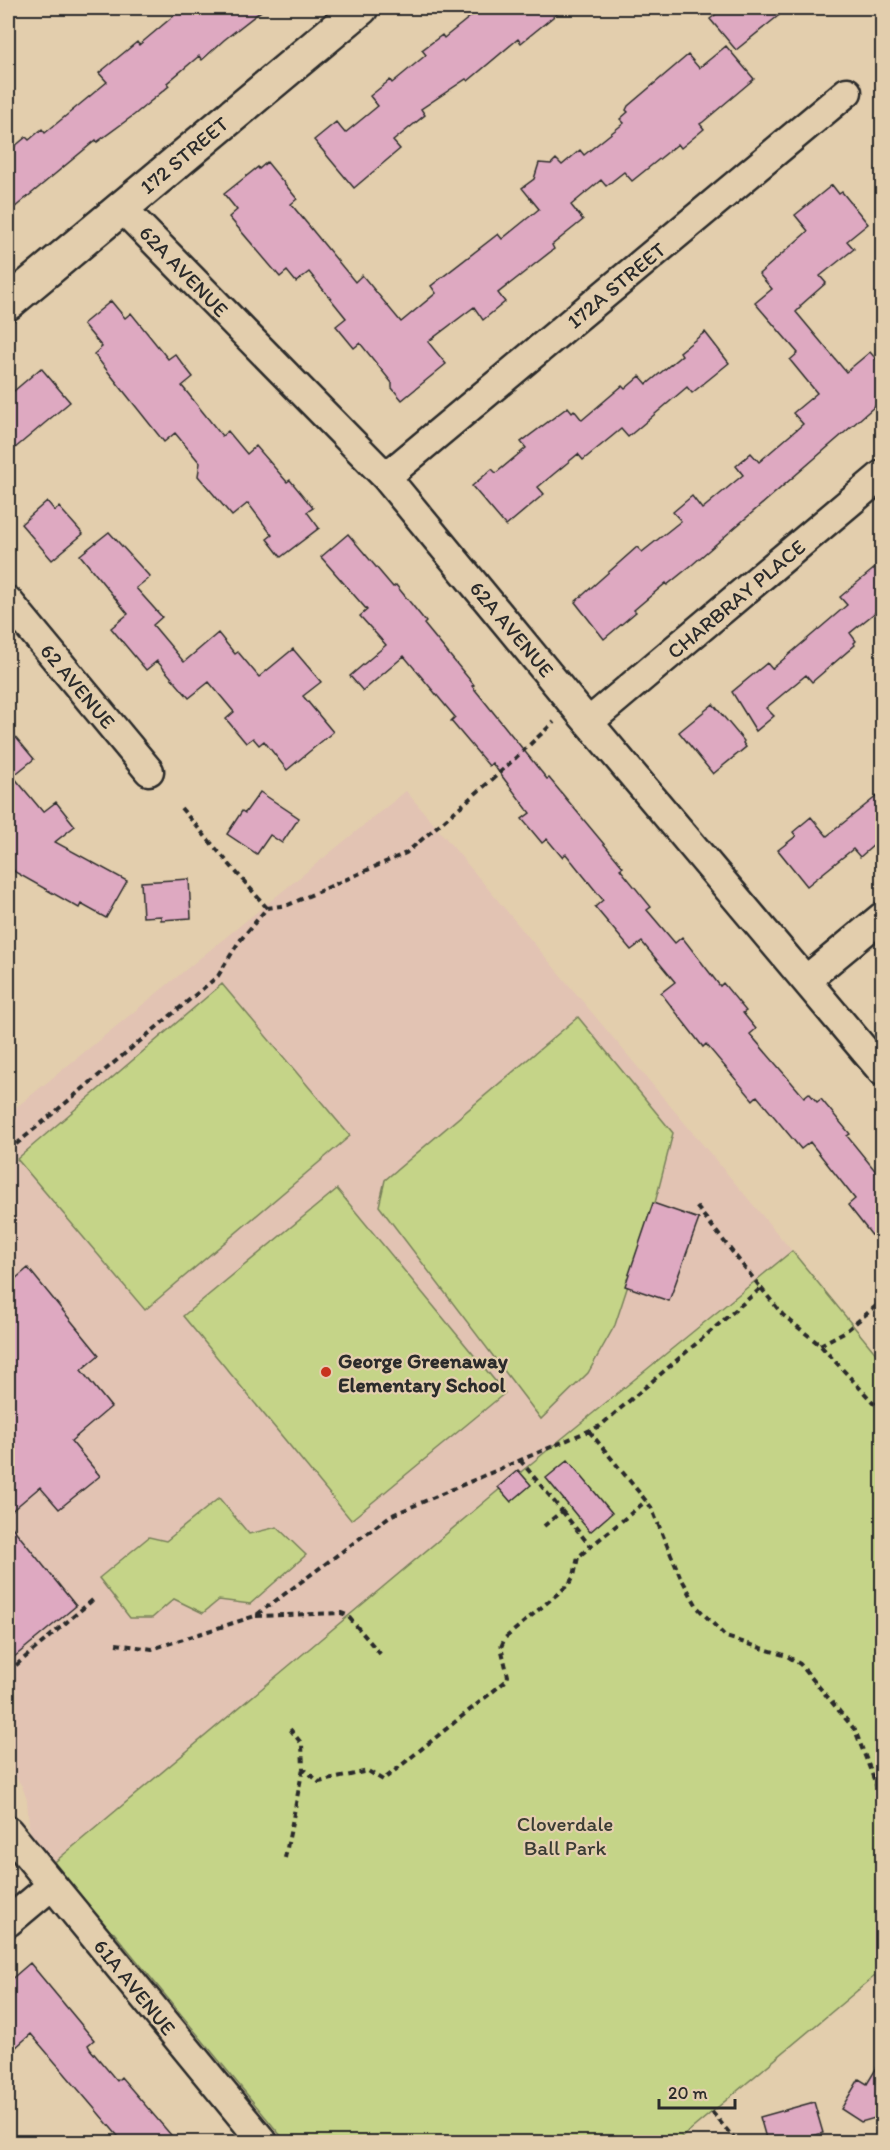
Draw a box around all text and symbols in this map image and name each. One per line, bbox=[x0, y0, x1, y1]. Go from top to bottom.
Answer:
street label: 172 STREET bbox=[135, 111, 233, 199]
street label: 62A AVENUE bbox=[134, 220, 234, 322]
street label: 172A STREET bbox=[562, 236, 671, 333]
street label: CHARBRAY PLACE bbox=[662, 534, 810, 664]
street label: 62A AVENUE bbox=[465, 576, 560, 682]
street label: 62 AVENUE bbox=[35, 638, 121, 734]
place label: George Greenaway Elementary School bbox=[338, 1348, 509, 1398]
marker: George Greenaway Elementary School bbox=[319, 1365, 333, 1379]
park label: Cloverdale Ball Park bbox=[517, 1811, 613, 1860]
street label: 61A AVENUE bbox=[89, 1934, 181, 2040]
scale bar bbox=[659, 2072, 736, 2110]
text: 20 m bbox=[668, 2082, 708, 2104]

